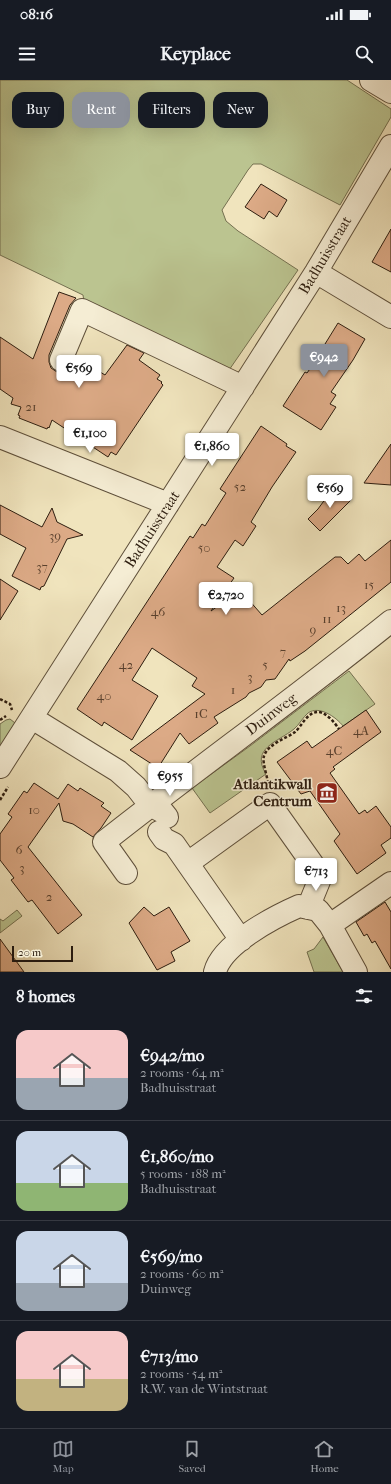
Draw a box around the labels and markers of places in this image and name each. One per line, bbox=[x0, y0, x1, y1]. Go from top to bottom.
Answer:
pin: €942 bbox=[300, 344, 348, 378]
pin: €569 bbox=[55, 355, 103, 389]
pin: €1,100 bbox=[57, 420, 123, 454]
pin: €1,860 bbox=[179, 433, 245, 467]
pin: €569 bbox=[306, 475, 354, 509]
pin: €2,720 bbox=[193, 582, 259, 616]
pin: €955 bbox=[146, 763, 194, 797]
place label: Atlantikwall Centrum bbox=[233, 775, 313, 810]
museum icon: Atlantikwall Centrum bbox=[314, 780, 340, 806]
pin: €713 bbox=[292, 858, 340, 892]

